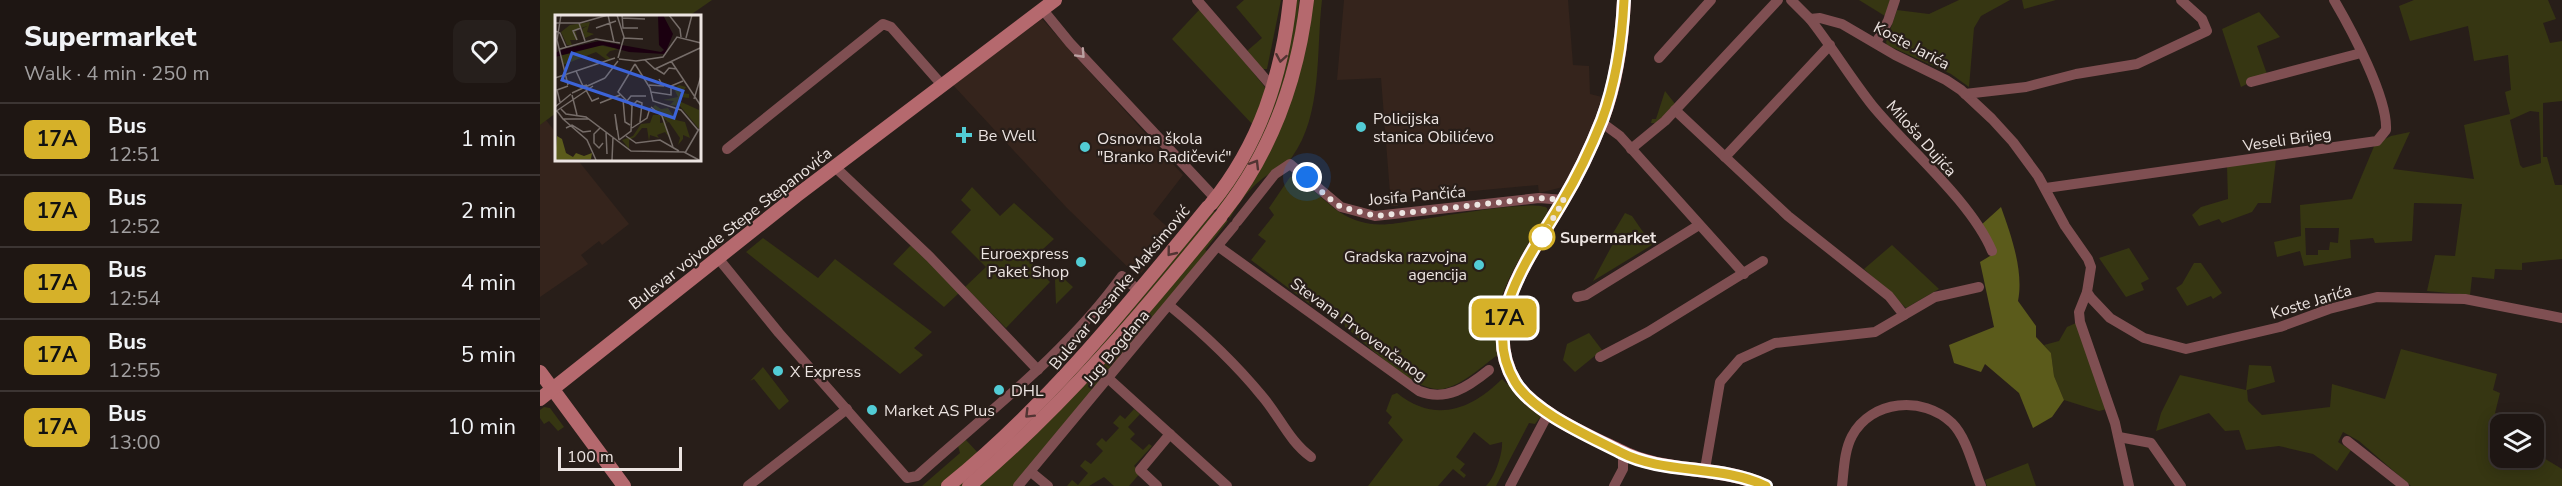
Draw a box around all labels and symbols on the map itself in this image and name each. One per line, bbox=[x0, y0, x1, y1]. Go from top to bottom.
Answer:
inset map bbox=[555, 15, 700, 160]
street label: Koste Jarića bbox=[1870, 17, 1954, 75]
one-way arrow bbox=[1074, 48, 1085, 58]
one-way arrow bbox=[1276, 53, 1288, 63]
street label: Miloša Dujića bbox=[1881, 96, 1961, 181]
place label: Policijska stanica Obilićevo bbox=[1373, 108, 1494, 148]
marker: Policijska stanica Obilićevo bbox=[1354, 120, 1368, 134]
street label: Veseli Brijeg bbox=[2240, 123, 2333, 157]
place label: Be Well bbox=[978, 125, 1036, 147]
marker: Be Well bbox=[955, 126, 973, 144]
place label: Osnovna škola "Branko Radičević" bbox=[1097, 128, 1232, 168]
marker: Osnovna škola "Branko Radičević" bbox=[1078, 140, 1092, 154]
street label: Bulevar vojvode Stepe Stepanovića bbox=[625, 143, 837, 315]
one-way arrow bbox=[1248, 160, 1260, 170]
your location bbox=[1292, 162, 1322, 192]
street label: Josifa Pančića bbox=[1367, 181, 1467, 211]
street label: Bulevar Desanke Maksimović bbox=[1044, 200, 1196, 375]
marker: Supermarket bbox=[1529, 224, 1555, 250]
place label: Supermarket bbox=[1560, 227, 1657, 249]
place label: Euroexpress Paket Shop bbox=[980, 243, 1069, 283]
one-way arrow bbox=[1167, 245, 1178, 256]
place label: Gradska razvojna agencija bbox=[1344, 246, 1467, 286]
marker: Euroexpress Paket Shop bbox=[1074, 255, 1088, 269]
marker: Gradska razvojna agencija bbox=[1472, 258, 1486, 272]
street label: Stevana Prvovenčanog bbox=[1286, 273, 1431, 387]
street label: Koste Jarića bbox=[2268, 279, 2354, 325]
line badge: 17A bbox=[1470, 298, 1538, 338]
street label: Jug Bogdana bbox=[1078, 305, 1155, 391]
place label: X Express bbox=[790, 361, 861, 383]
marker: X Express bbox=[771, 364, 785, 378]
place label: DHL bbox=[1011, 380, 1044, 402]
marker: DHL bbox=[992, 383, 1006, 397]
place label: Market AS Plus bbox=[884, 400, 995, 422]
marker: Market AS Plus bbox=[865, 403, 879, 417]
one-way arrow bbox=[1025, 407, 1036, 418]
scale bar bbox=[558, 444, 682, 472]

